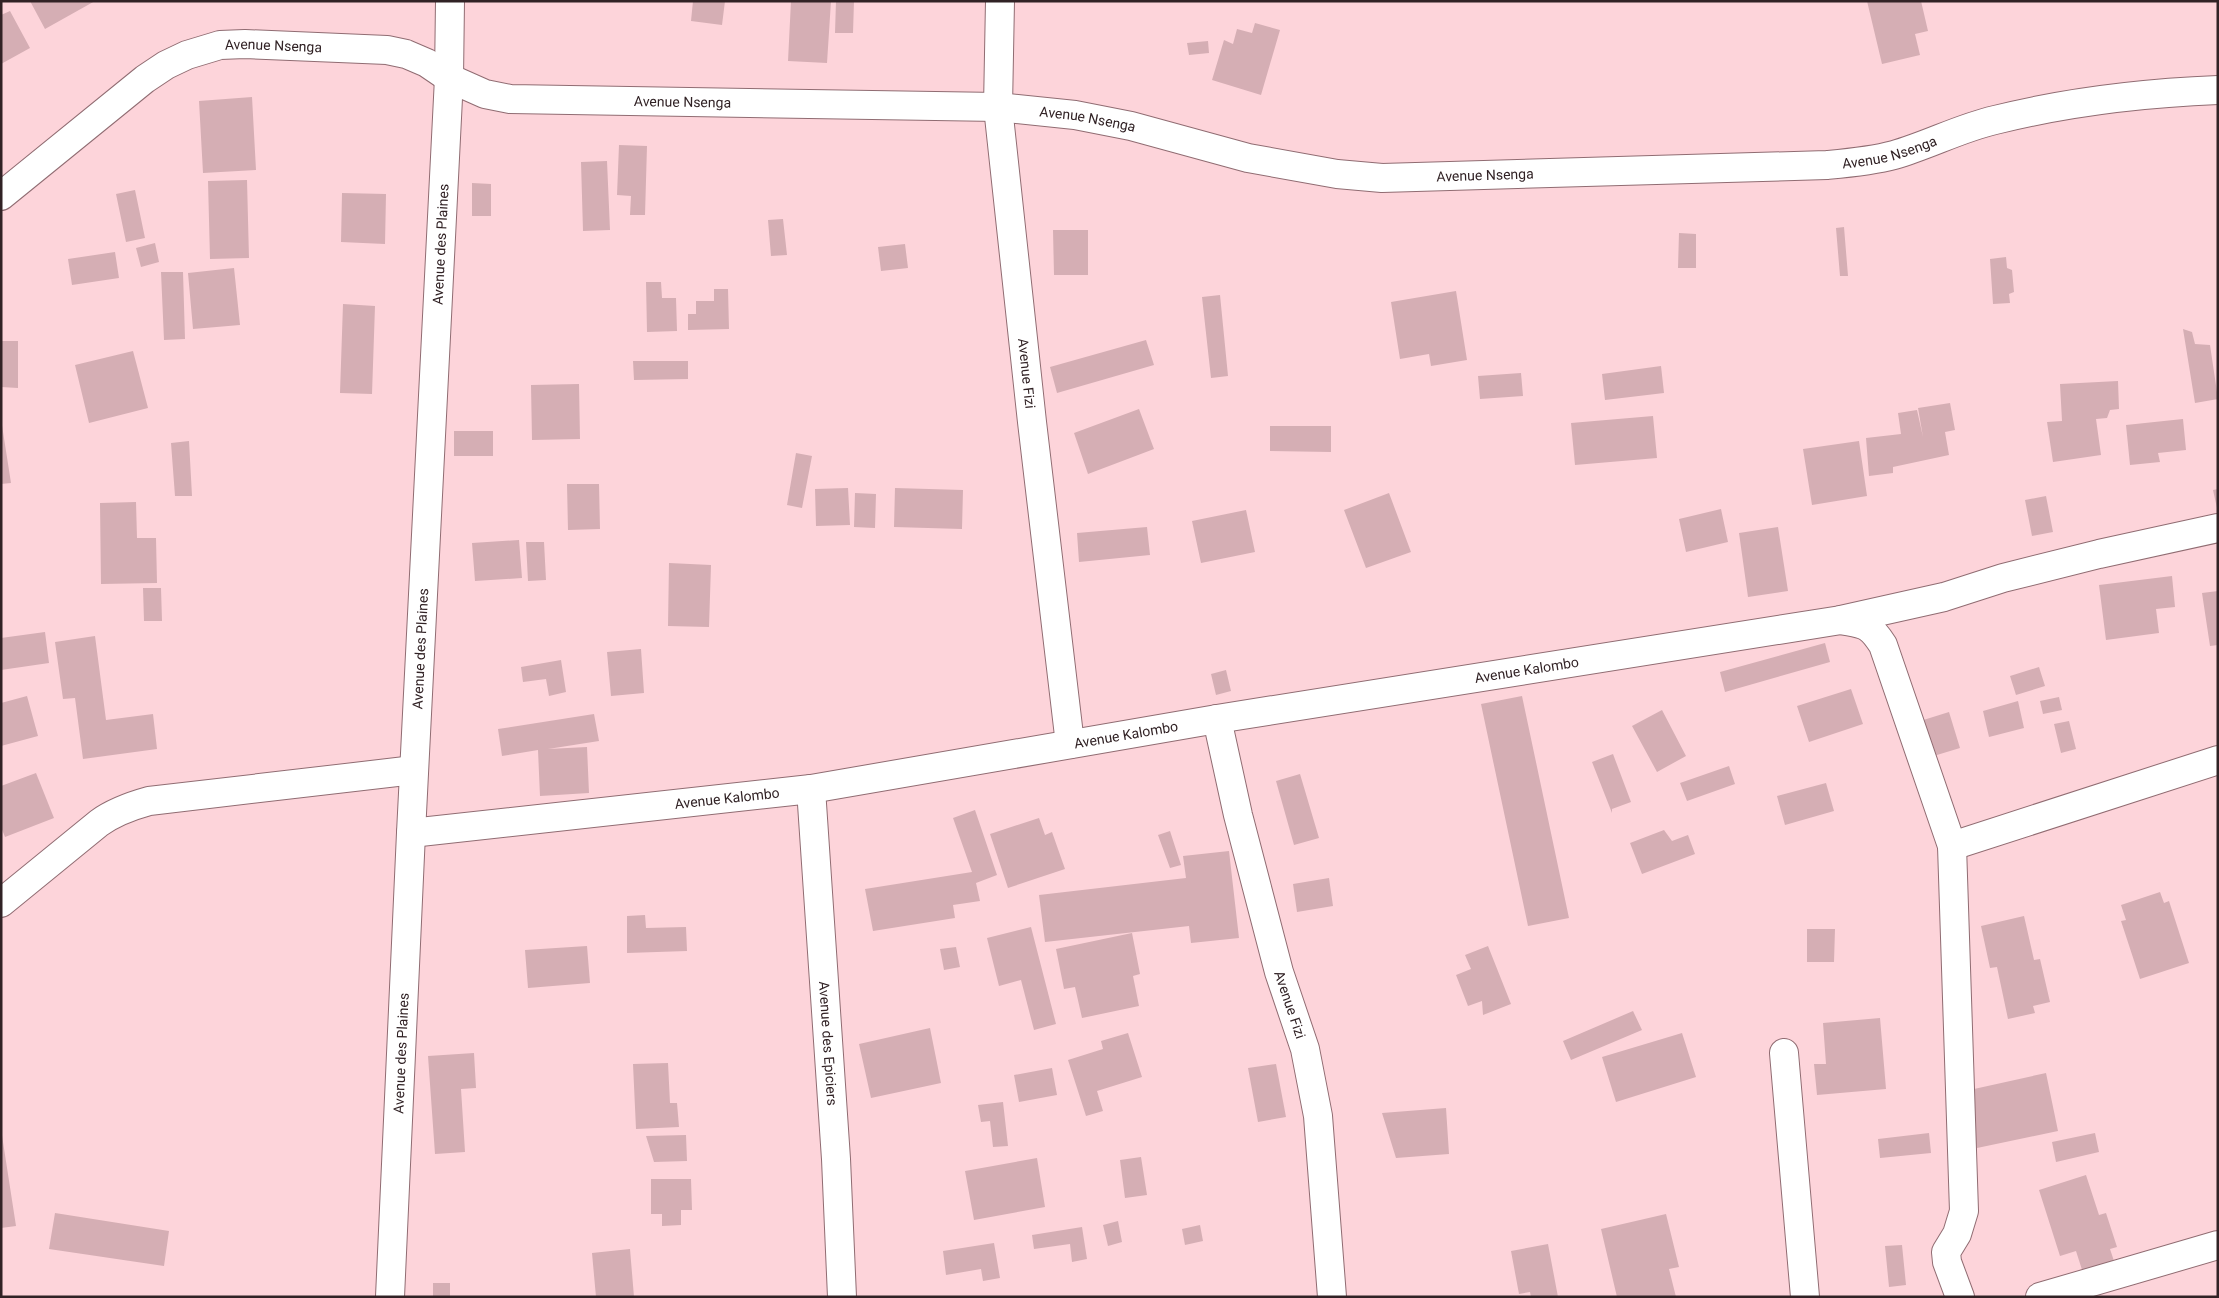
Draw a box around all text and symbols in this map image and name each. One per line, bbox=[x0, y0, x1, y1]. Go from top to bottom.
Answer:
street label: Avenue Nsenga bbox=[225, 36, 322, 55]
street label: Avenue Nsenga bbox=[634, 93, 731, 111]
street label: Avenue Nsenga bbox=[1039, 103, 1138, 135]
street label: Avenue Nsenga bbox=[1841, 133, 1939, 172]
street label: Avenue Nsenga bbox=[1436, 166, 1534, 184]
street label: Avenue des Plaines bbox=[430, 183, 452, 305]
street label: Avenue Fizi bbox=[1015, 337, 1039, 410]
street label: Avenue des Plaines bbox=[409, 588, 431, 710]
street label: Avenue Kalombo bbox=[1473, 654, 1580, 686]
street label: Avenue Kalombo bbox=[1073, 718, 1179, 752]
street label: Avenue Kalombo bbox=[674, 785, 780, 812]
street label: Avenue Fizi bbox=[1271, 969, 1309, 1041]
street label: Avenue des Epiciers bbox=[816, 981, 840, 1106]
street label: Avenue des Plaines bbox=[390, 992, 412, 1114]

